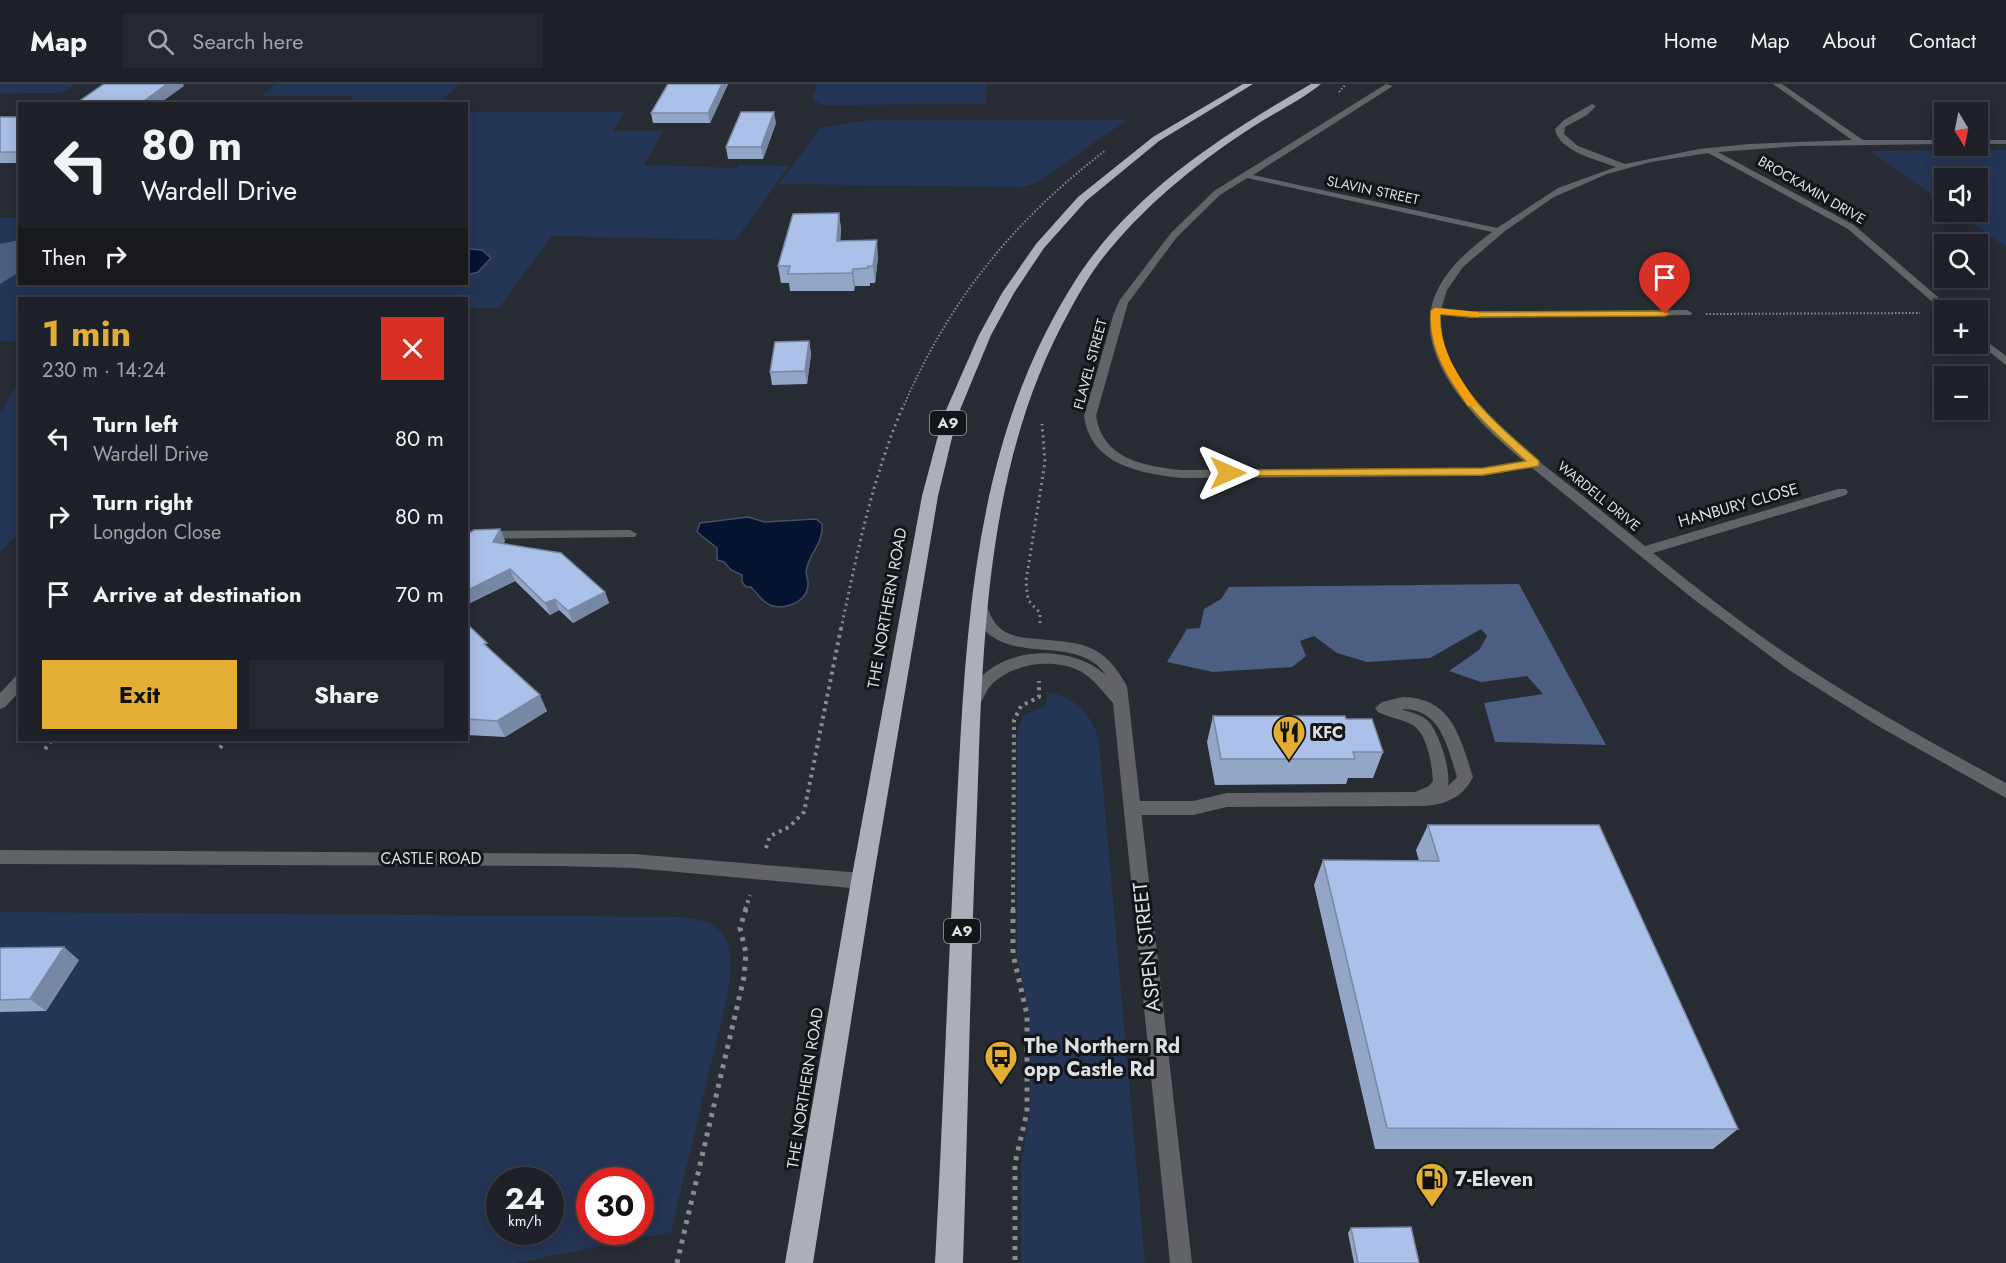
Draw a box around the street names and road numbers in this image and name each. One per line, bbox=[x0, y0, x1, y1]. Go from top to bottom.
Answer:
street label: BROCKAMIN DRIVE bbox=[1755, 151, 1869, 229]
street label: SLAVIN STREET bbox=[1325, 170, 1421, 210]
street label: FLAVEL STREET bbox=[1068, 316, 1112, 411]
road number: A9 bbox=[930, 411, 966, 435]
street label: WARDELL DRIVE bbox=[1553, 456, 1645, 536]
street label: HANBURY CLOSE bbox=[1675, 477, 1801, 533]
street label: THE NORTHERN ROAD bbox=[862, 526, 912, 690]
street label: CASTLE ROAD bbox=[381, 847, 482, 870]
street label: ASPEN STREET bbox=[1126, 880, 1168, 1013]
road number: A9 bbox=[944, 919, 980, 943]
street label: THE NORTHERN ROAD bbox=[781, 1006, 829, 1170]

